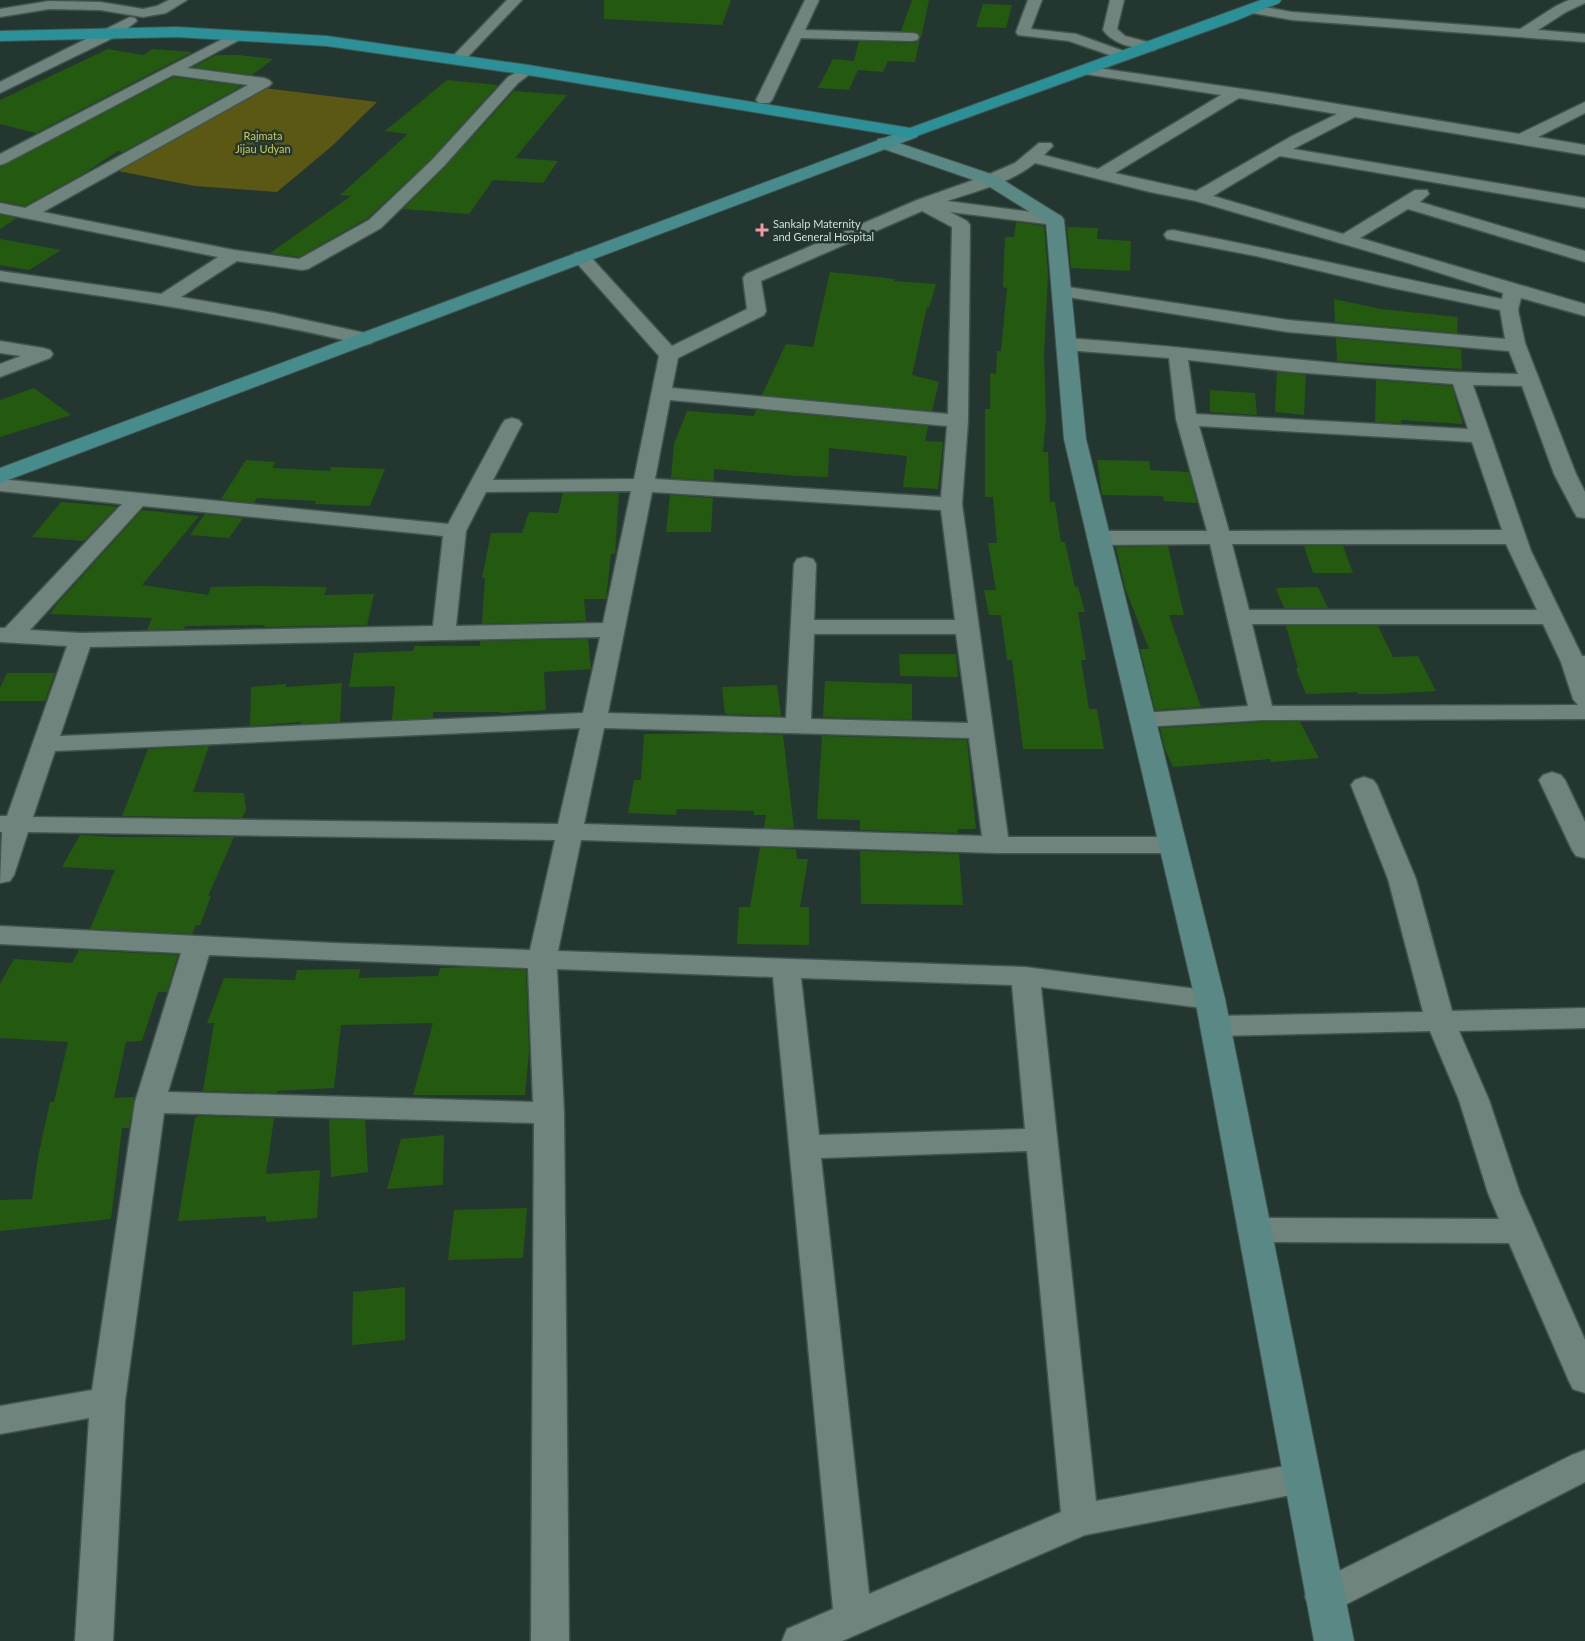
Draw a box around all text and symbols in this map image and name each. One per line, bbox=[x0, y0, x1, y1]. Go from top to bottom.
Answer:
park label: Rajmata Jijau Udyan bbox=[235, 129, 291, 155]
place label: Sankalp Maternity and General Hospital bbox=[773, 217, 874, 243]
marker: Sankalp Maternity and General Hospital bbox=[755, 223, 769, 237]

